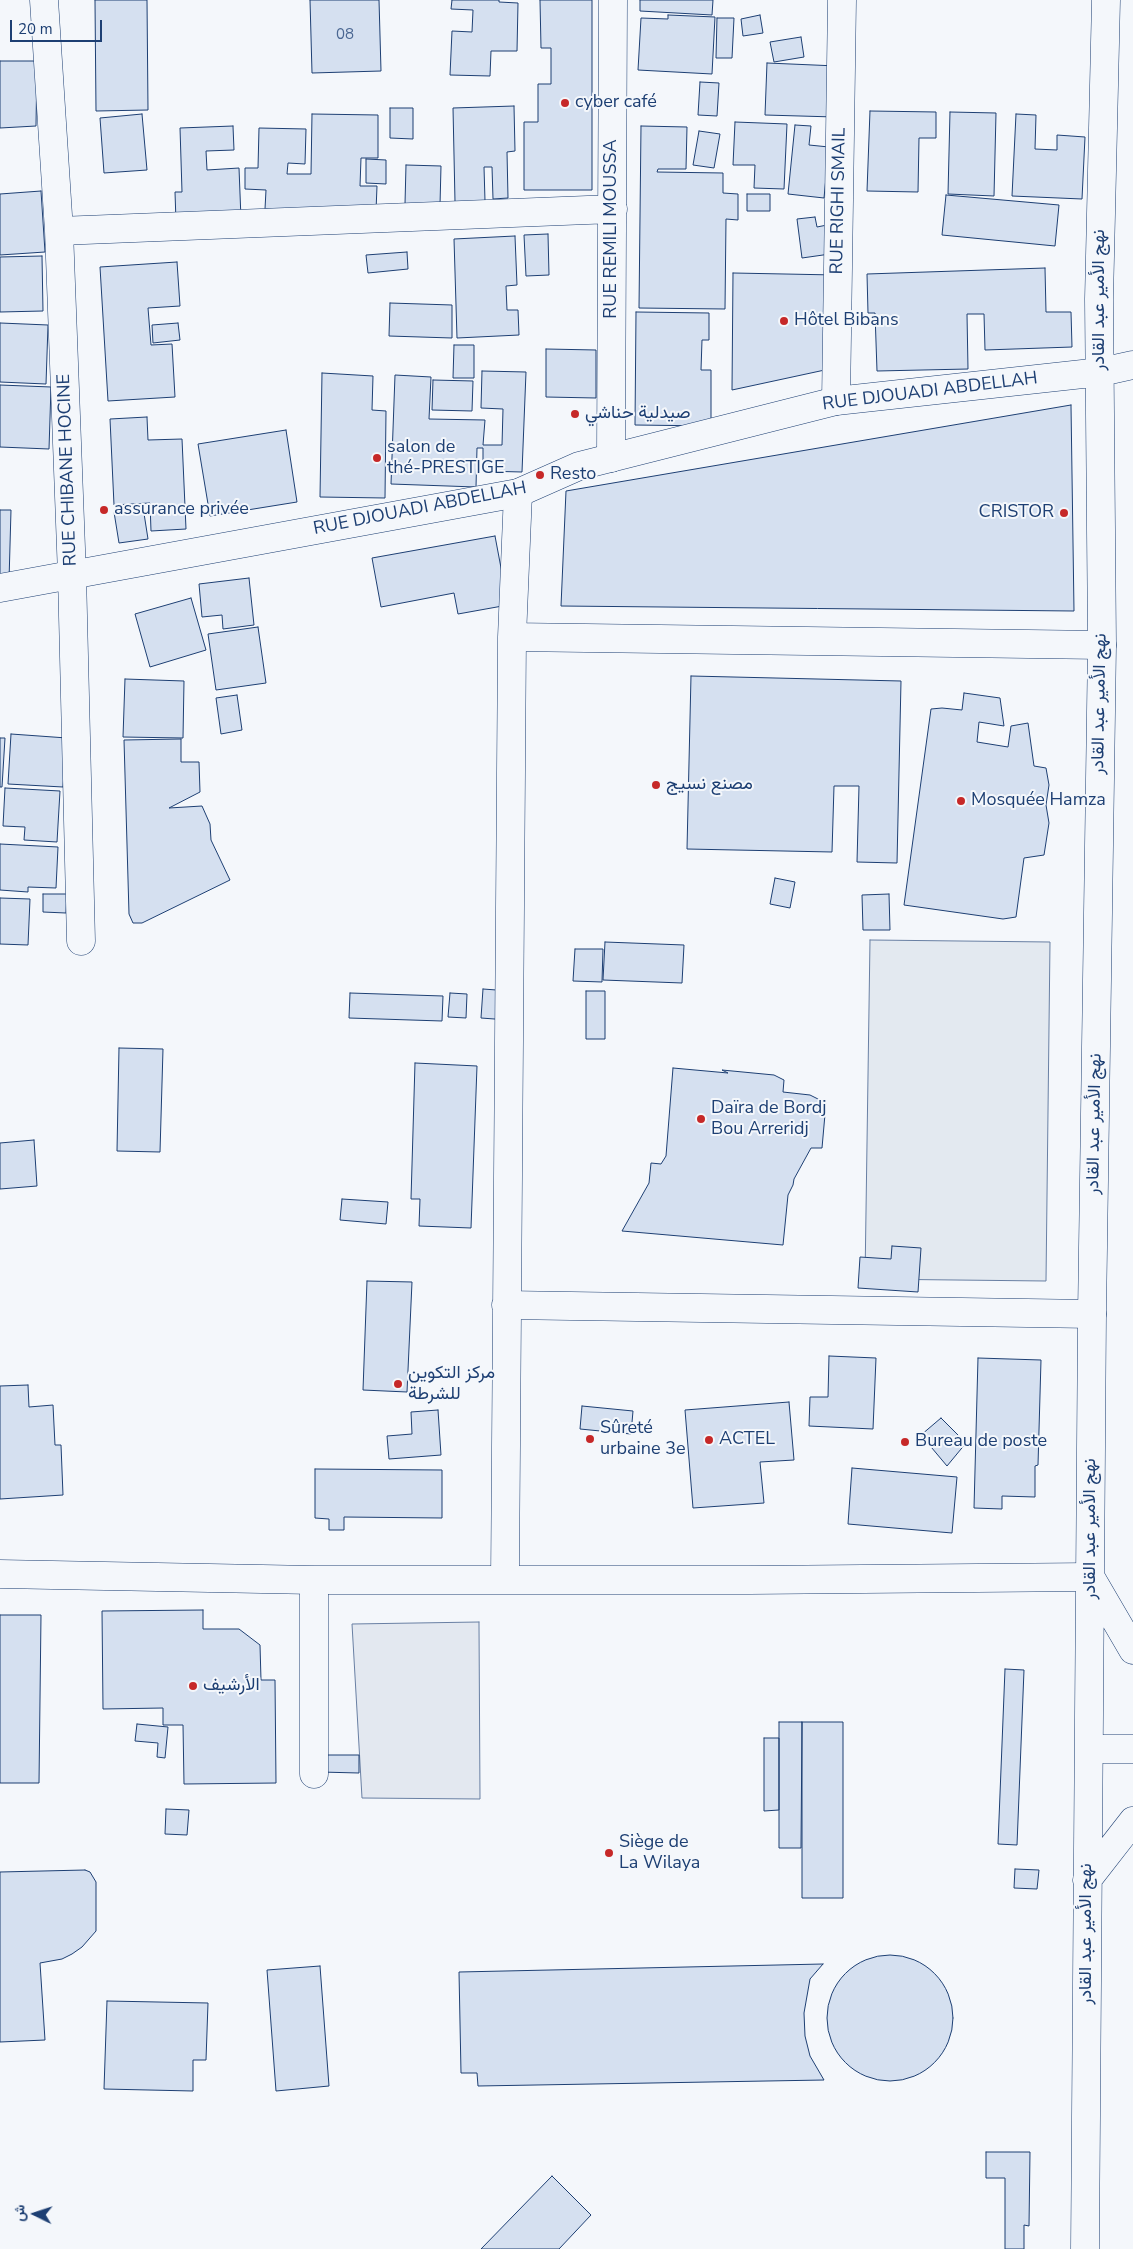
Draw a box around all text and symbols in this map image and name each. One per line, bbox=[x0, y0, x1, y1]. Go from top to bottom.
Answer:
scale bar bbox=[12, 10, 105, 42]
text: 20 m bbox=[18, 19, 53, 39]
house number: 08 bbox=[336, 26, 354, 44]
place label: cyber café bbox=[575, 92, 657, 114]
marker: cyber café bbox=[559, 97, 571, 109]
street label: RUE RIGHI SMAIL bbox=[827, 127, 851, 275]
street label: RUE REMILI MOUSSA bbox=[601, 139, 623, 319]
street label: نهج الأمير عبد القادر bbox=[1089, 229, 1111, 371]
place label: Hôtel Bibans bbox=[794, 310, 899, 332]
marker: Hôtel Bibans bbox=[778, 315, 790, 327]
street label: RUE DJOUADI ABDELLAH bbox=[821, 368, 1039, 416]
street label: RUE CHIBANE HOCINE bbox=[54, 374, 82, 566]
place label: صيدلية حناشي bbox=[585, 403, 691, 425]
marker: صيدلية حناشي bbox=[569, 408, 581, 420]
place label: salon de thé-PRESTIGE bbox=[387, 437, 504, 479]
marker: salon de thé-PRESTIGE bbox=[371, 452, 383, 464]
place label: Resto bbox=[550, 464, 596, 486]
marker: Resto bbox=[534, 469, 546, 481]
street label: RUE DJOUADI ABDELLAH bbox=[312, 478, 528, 540]
place label: assurance privée bbox=[114, 499, 249, 521]
place label: CRISTOR bbox=[979, 502, 1054, 524]
marker: assurance privée bbox=[98, 504, 110, 516]
marker: CRISTOR bbox=[1058, 507, 1070, 519]
street label: نهج الأمير عبد القادر bbox=[1088, 633, 1112, 775]
place label: مصنع نسيج bbox=[666, 774, 753, 796]
marker: مصنع نسيج bbox=[650, 779, 662, 791]
place label: Mosquée Hamza bbox=[971, 790, 1106, 812]
marker: Mosquée Hamza bbox=[955, 795, 967, 807]
street label: نهج الأمير عبد القادر bbox=[1083, 1053, 1107, 1195]
place label: Daïra de Bordj Bou Arreridj bbox=[711, 1098, 827, 1140]
marker: Daïra de Bordj Bou Arreridj bbox=[695, 1113, 707, 1125]
place label: مركز التكوين للشرطة bbox=[408, 1363, 495, 1406]
marker: مركز التكوين للشرطة bbox=[392, 1378, 404, 1390]
place label: Sûreté urbaine 3e bbox=[600, 1418, 686, 1460]
place label: ACTEL bbox=[719, 1429, 775, 1451]
place label: Bureau de poste bbox=[915, 1431, 1047, 1453]
marker: Sûreté urbaine 3e bbox=[584, 1433, 596, 1445]
marker: ACTEL bbox=[703, 1434, 715, 1446]
marker: Bureau de poste bbox=[899, 1436, 911, 1448]
street label: نهج الأمير عبد القادر bbox=[1080, 1458, 1102, 1600]
place label: الأرشيف bbox=[203, 1675, 260, 1697]
marker: الأرشيف bbox=[187, 1680, 199, 1692]
place label: Siège de La Wilaya bbox=[619, 1832, 700, 1875]
marker: Siège de La Wilaya bbox=[603, 1847, 615, 1859]
street label: نهج الأمير عبد القادر bbox=[1076, 1863, 1098, 2005]
north arrow bbox=[10, 2189, 60, 2239]
text: ش bbox=[9, 2204, 30, 2222]

